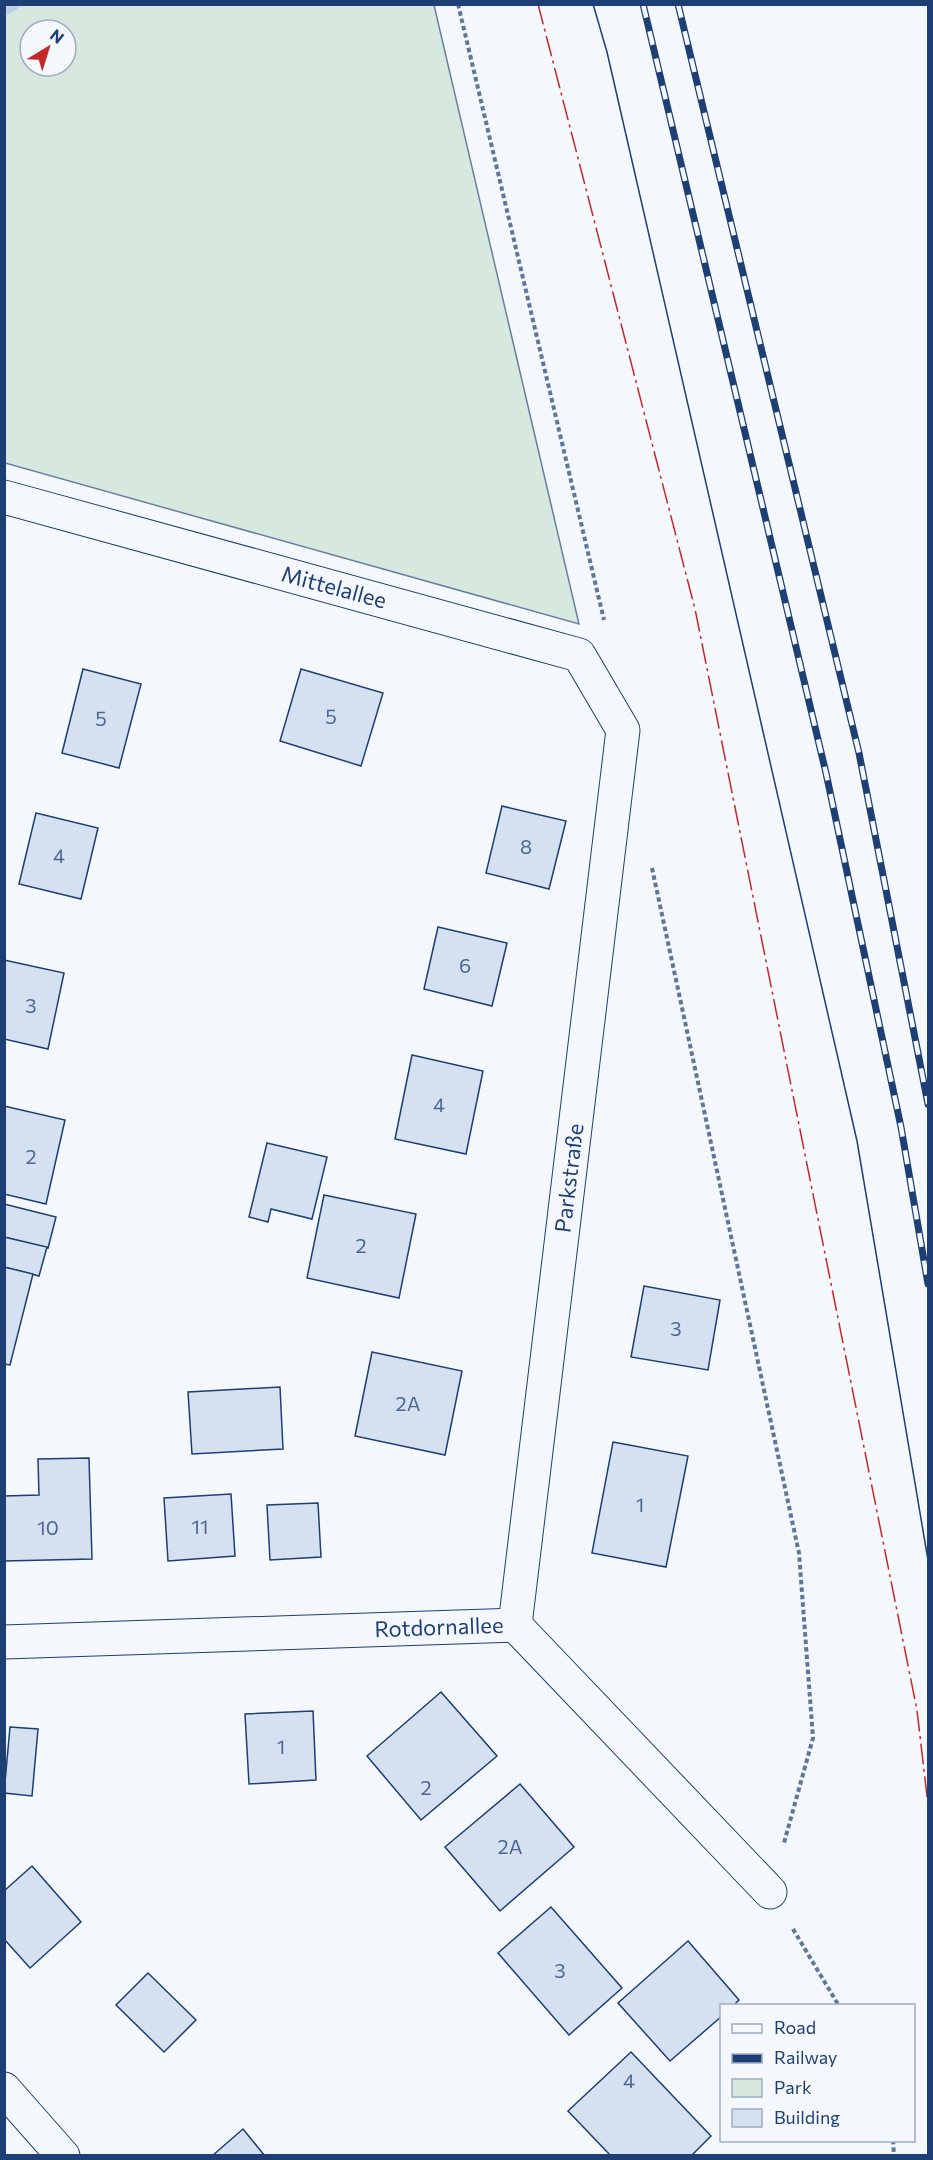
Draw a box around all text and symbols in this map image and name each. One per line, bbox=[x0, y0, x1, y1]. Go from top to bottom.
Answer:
north arrow bbox=[18, 18, 78, 78]
text: N bbox=[47, 25, 68, 47]
street label: Mittelallee bbox=[279, 560, 390, 613]
house number: 5 bbox=[325, 704, 337, 728]
house number: 5 bbox=[95, 706, 107, 730]
house number: 8 bbox=[520, 834, 532, 858]
house number: 4 bbox=[53, 843, 65, 867]
house number: 6 bbox=[459, 953, 471, 977]
house number: 3 bbox=[25, 993, 37, 1017]
house number: 4 bbox=[433, 1092, 445, 1116]
street label: Parkstraße bbox=[548, 1122, 589, 1234]
house number: 2 bbox=[25, 1144, 37, 1168]
house number: 2 bbox=[355, 1233, 367, 1257]
house number: 3 bbox=[670, 1316, 682, 1340]
house number: 2A bbox=[396, 1391, 421, 1415]
house number: 1 bbox=[636, 1492, 644, 1516]
house number: 11 bbox=[191, 1514, 209, 1538]
house number: 10 bbox=[37, 1515, 59, 1539]
street label: Rotdornallee bbox=[374, 1611, 504, 1642]
house number: 1 bbox=[277, 1734, 285, 1758]
house number: 2 bbox=[420, 1775, 432, 1799]
house number: 2A bbox=[498, 1834, 523, 1858]
house number: 3 bbox=[554, 1958, 566, 1982]
legend bbox=[720, 2004, 915, 2142]
text: Road bbox=[774, 2016, 816, 2038]
text: Railway bbox=[774, 2046, 837, 2068]
house number: 4 bbox=[623, 2068, 635, 2092]
text: Park bbox=[774, 2076, 812, 2098]
text: Building bbox=[774, 2106, 840, 2128]

